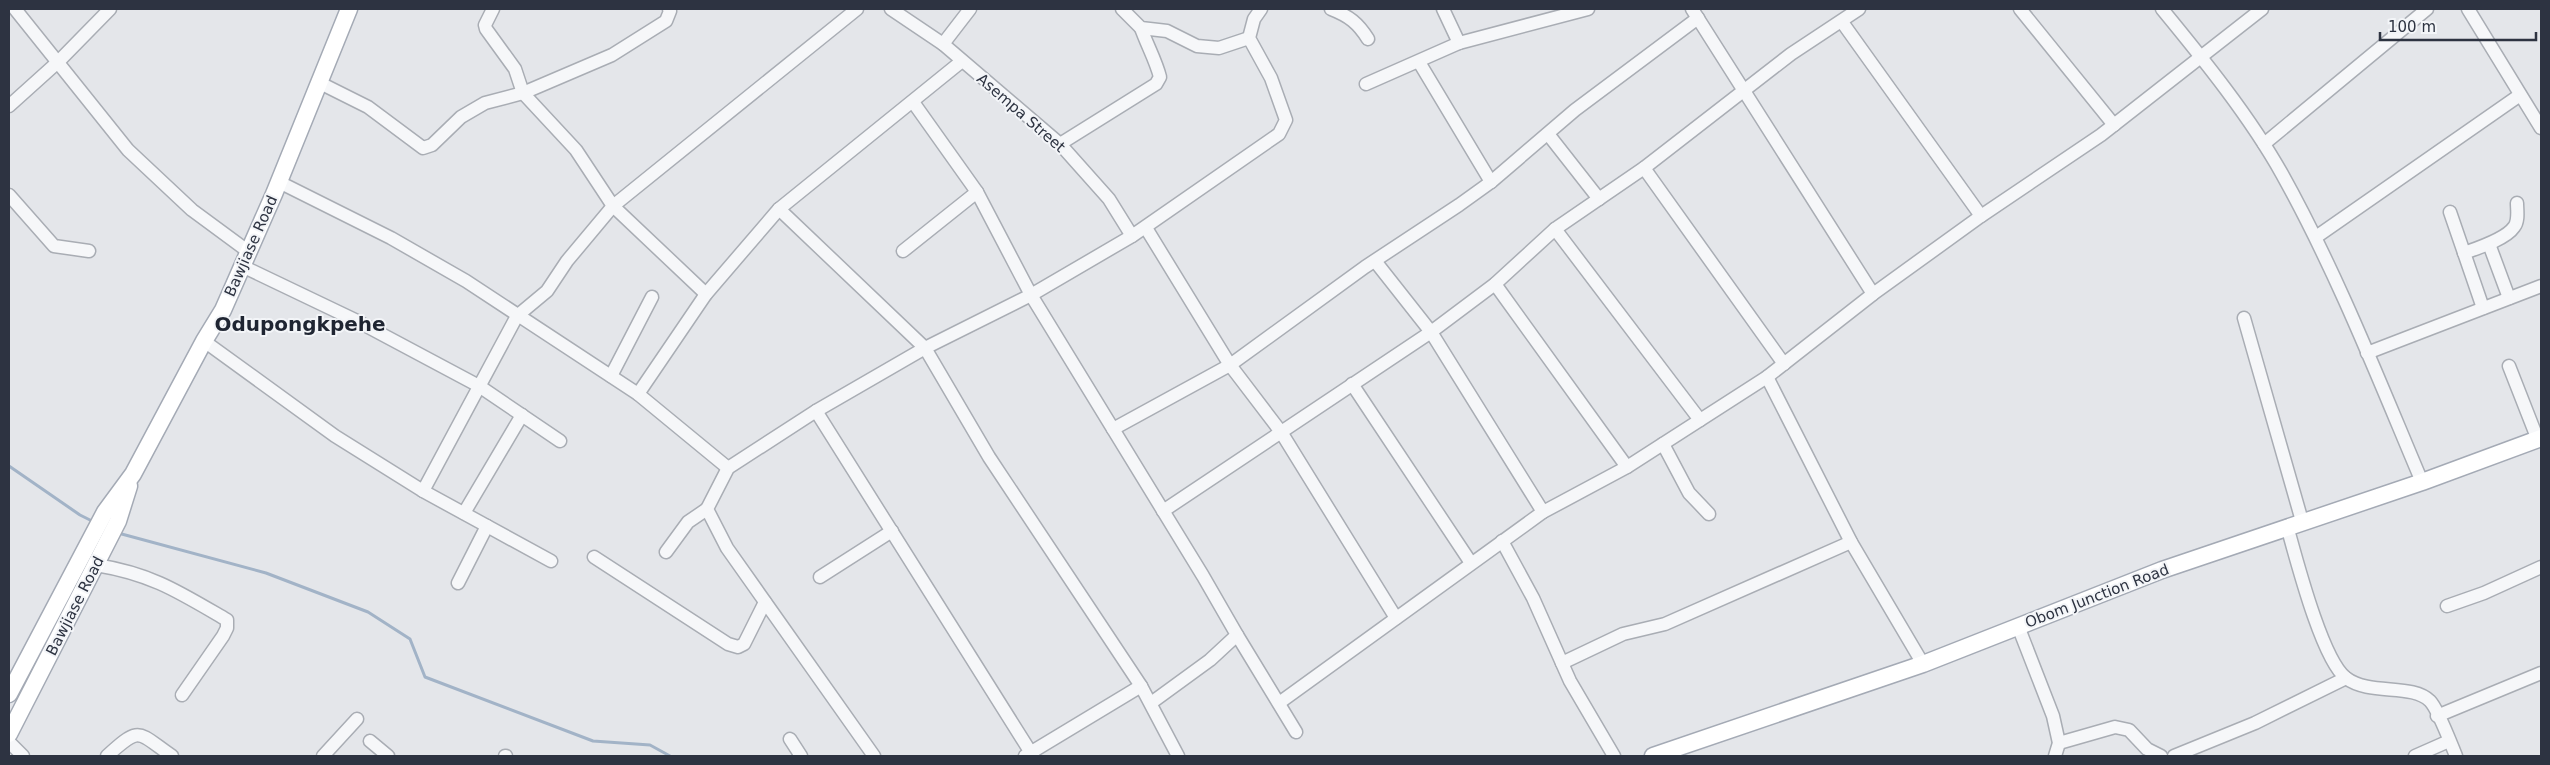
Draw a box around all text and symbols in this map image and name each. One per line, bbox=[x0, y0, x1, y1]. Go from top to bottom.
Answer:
scale bar bbox=[2380, 10, 2536, 42]
text: 100 m bbox=[2388, 18, 2436, 36]
street label: Asempa Street bbox=[973, 70, 1069, 156]
street label: Bawjiase Road bbox=[221, 193, 281, 299]
district label: Odupongkpehe bbox=[214, 312, 386, 336]
street label: Bawjiase Road bbox=[42, 553, 108, 659]
street label: Obom Junction Road bbox=[2022, 560, 2172, 632]

